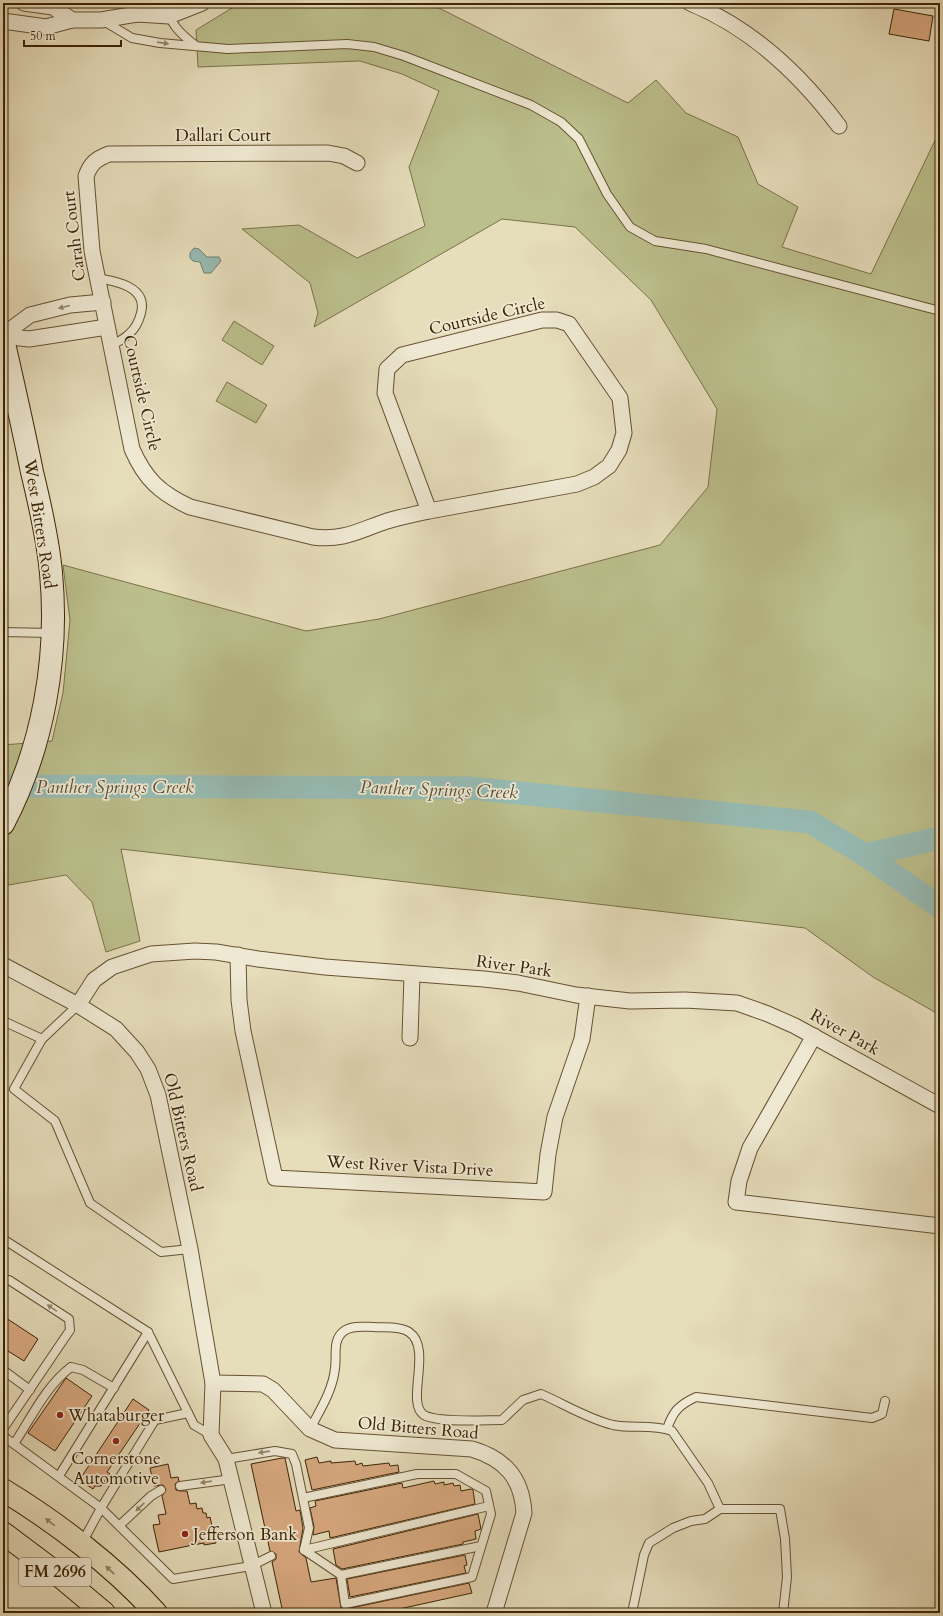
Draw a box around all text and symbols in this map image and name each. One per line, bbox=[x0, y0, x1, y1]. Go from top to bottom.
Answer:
scale bar bbox=[24, 22, 121, 48]
text: 50 m bbox=[30, 28, 57, 44]
one-way arrow bbox=[157, 40, 169, 46]
street label: Dallari Court bbox=[175, 124, 272, 147]
street label: Carah Court bbox=[57, 189, 91, 283]
street label: Courtside Circle bbox=[427, 291, 547, 341]
one-way arrow bbox=[58, 304, 70, 310]
street label: Courtside Circle bbox=[117, 333, 167, 453]
street label: West Bitters Road bbox=[18, 457, 62, 590]
water label: Panther Springs Creek bbox=[36, 775, 194, 800]
water label: Panther Springs Creek bbox=[360, 775, 518, 805]
street label: River Park bbox=[475, 949, 554, 983]
street label: River Park bbox=[806, 1003, 885, 1061]
street label: Old Bitters Road bbox=[158, 1070, 208, 1194]
street label: West River Vista Drive bbox=[325, 1150, 494, 1182]
one-way arrow bbox=[47, 1304, 57, 1312]
place label: Whataburger bbox=[67, 1404, 165, 1427]
marker: Whataburger bbox=[55, 1410, 65, 1420]
street label: Old Bitters Road bbox=[357, 1411, 479, 1445]
marker: Cornerstone Automotive bbox=[111, 1436, 121, 1446]
place label: Cornerstone Automotive bbox=[71, 1447, 161, 1490]
one-way arrow bbox=[258, 1449, 271, 1455]
one-way arrow bbox=[200, 1479, 212, 1485]
one-way arrow bbox=[135, 1502, 145, 1512]
one-way arrow bbox=[44, 1517, 55, 1526]
place label: Jefferson Bank bbox=[190, 1523, 298, 1546]
marker: Jefferson Bank bbox=[180, 1529, 190, 1539]
road number: FM 2696 bbox=[19, 1558, 91, 1586]
one-way arrow bbox=[105, 1565, 115, 1574]

